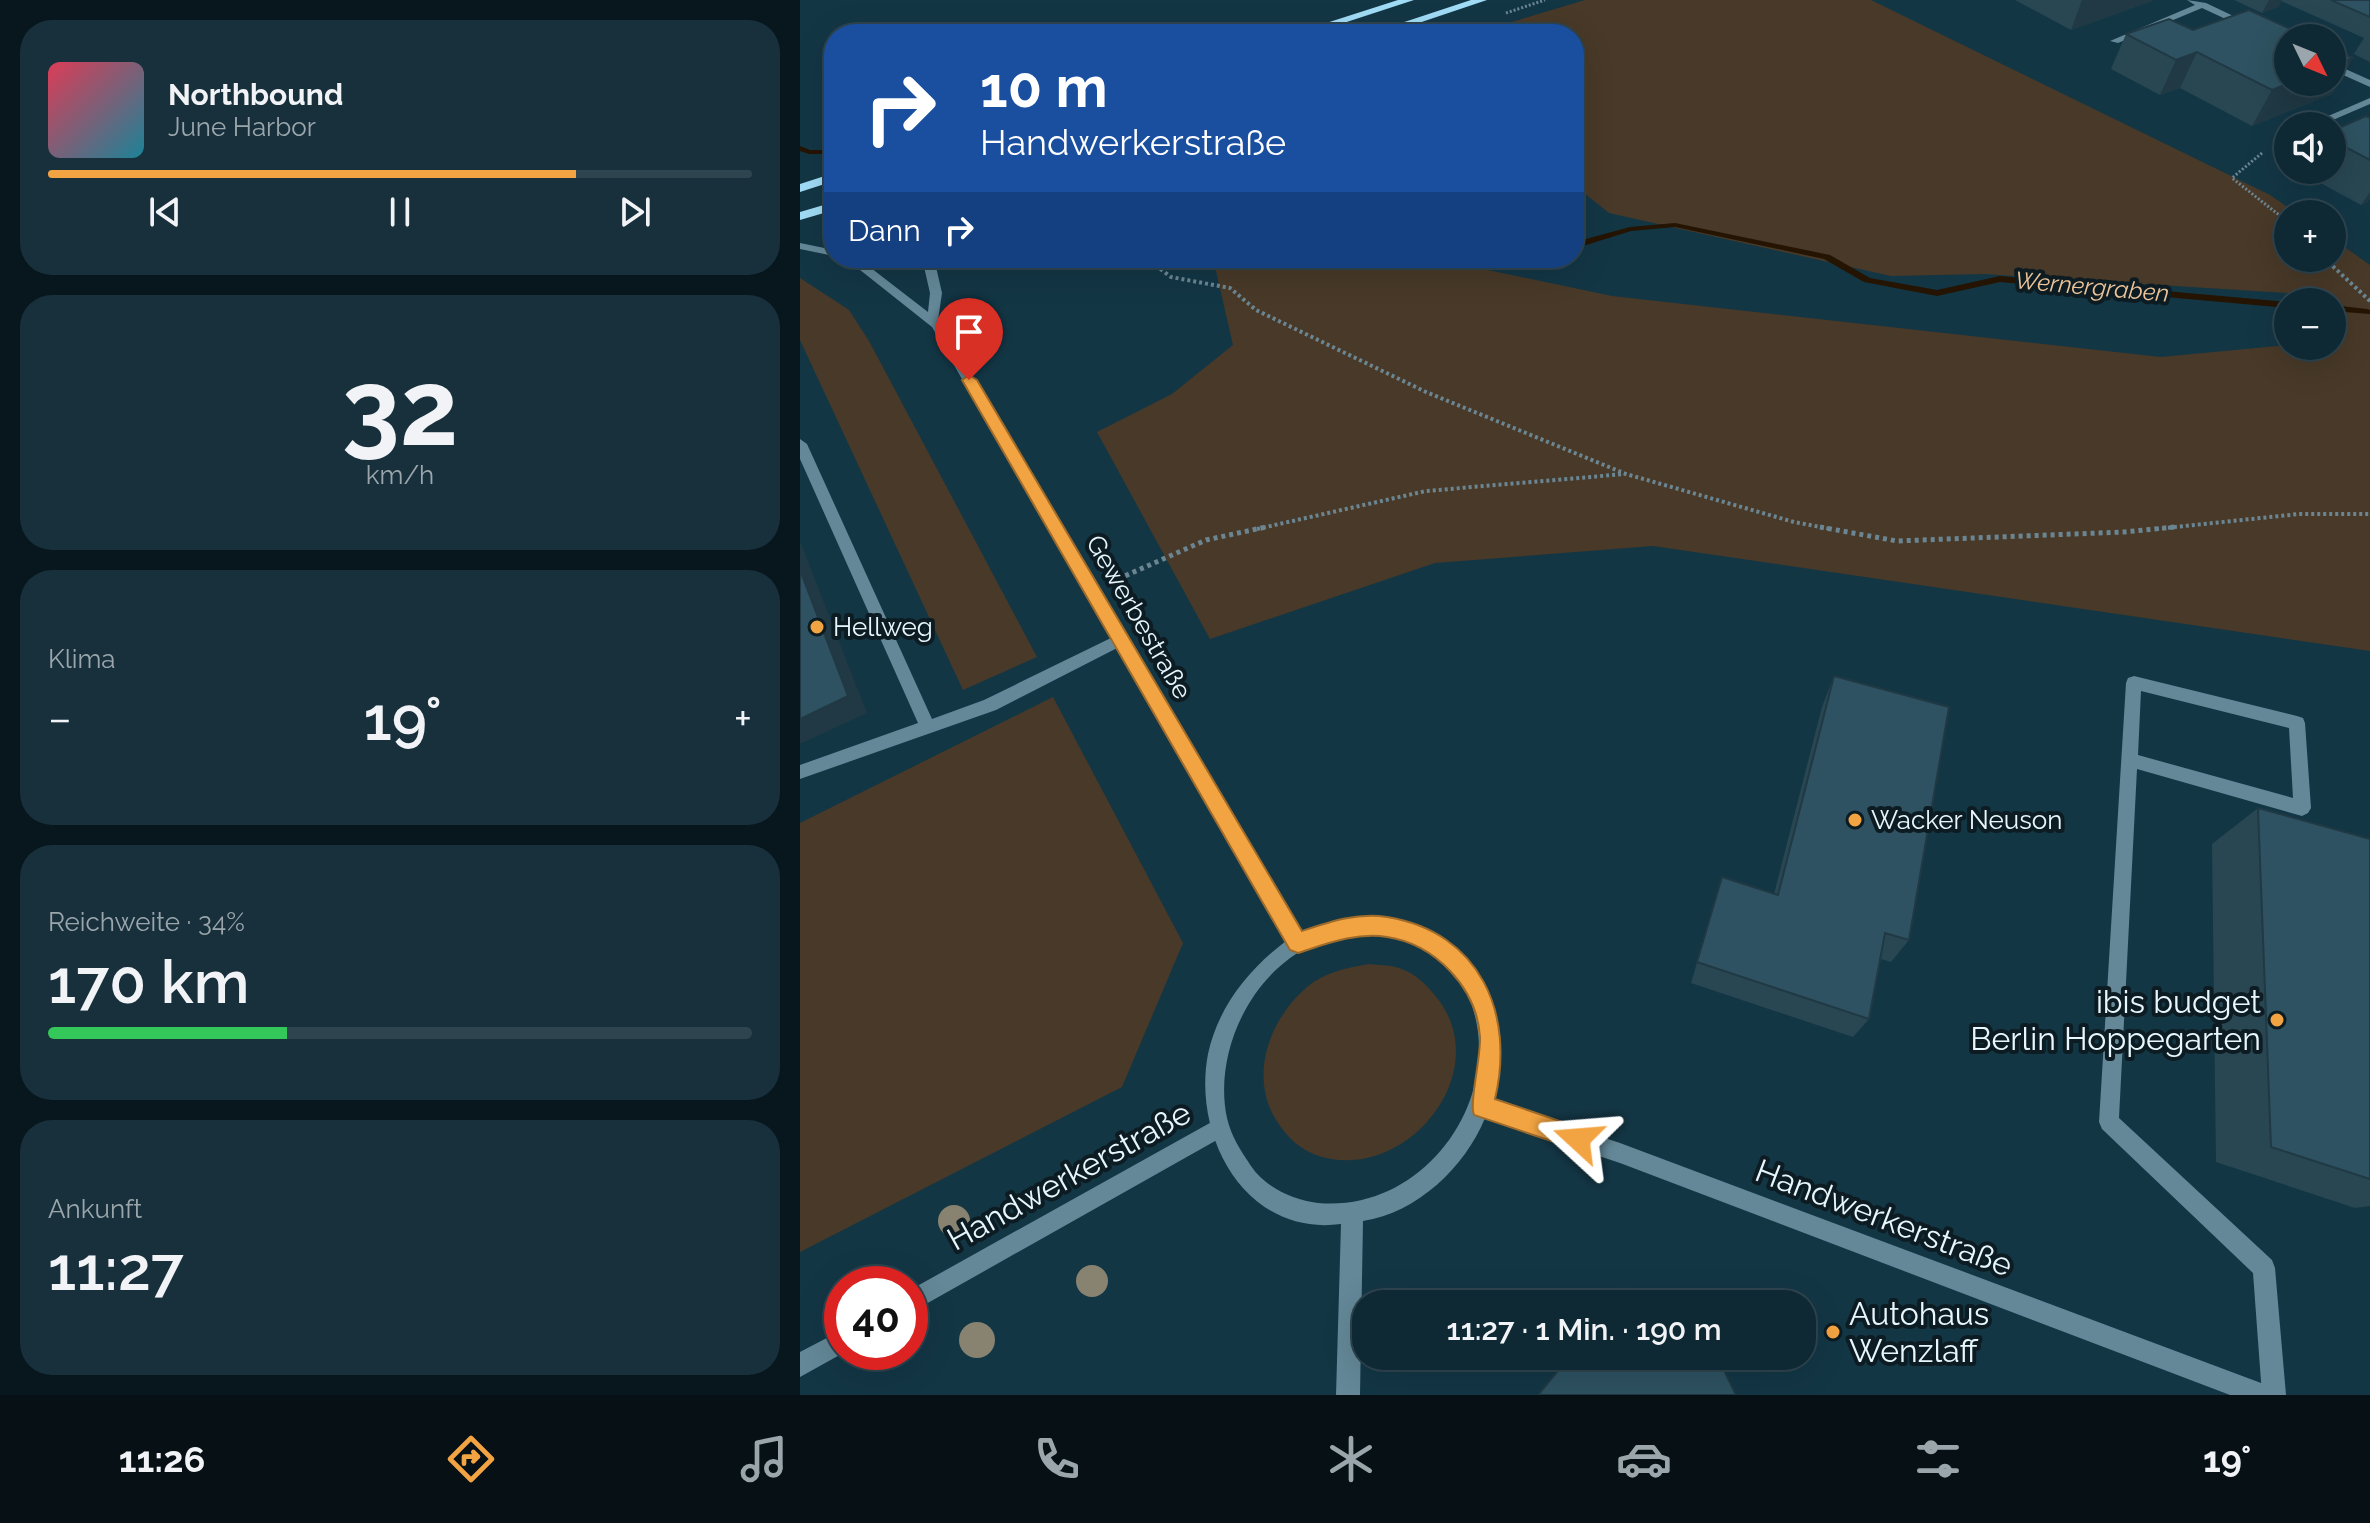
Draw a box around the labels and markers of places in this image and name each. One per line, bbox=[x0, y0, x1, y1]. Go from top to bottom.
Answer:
pin bbox=[935, 298, 1003, 380]
place label: Hellweg bbox=[833, 612, 933, 642]
marker: Hellweg bbox=[808, 618, 826, 636]
place label: Wacker Neuson bbox=[1871, 805, 2063, 835]
marker: Wacker Neuson bbox=[1846, 811, 1864, 829]
place label: ibis budget Berlin Hoppegarten bbox=[1970, 983, 2261, 1057]
marker: ibis budget Berlin Hoppegarten bbox=[2268, 1011, 2286, 1029]
place label: Autohaus Wenzlaff bbox=[1849, 1295, 1989, 1369]
marker: Autohaus Wenzlaff bbox=[1824, 1323, 1842, 1341]

